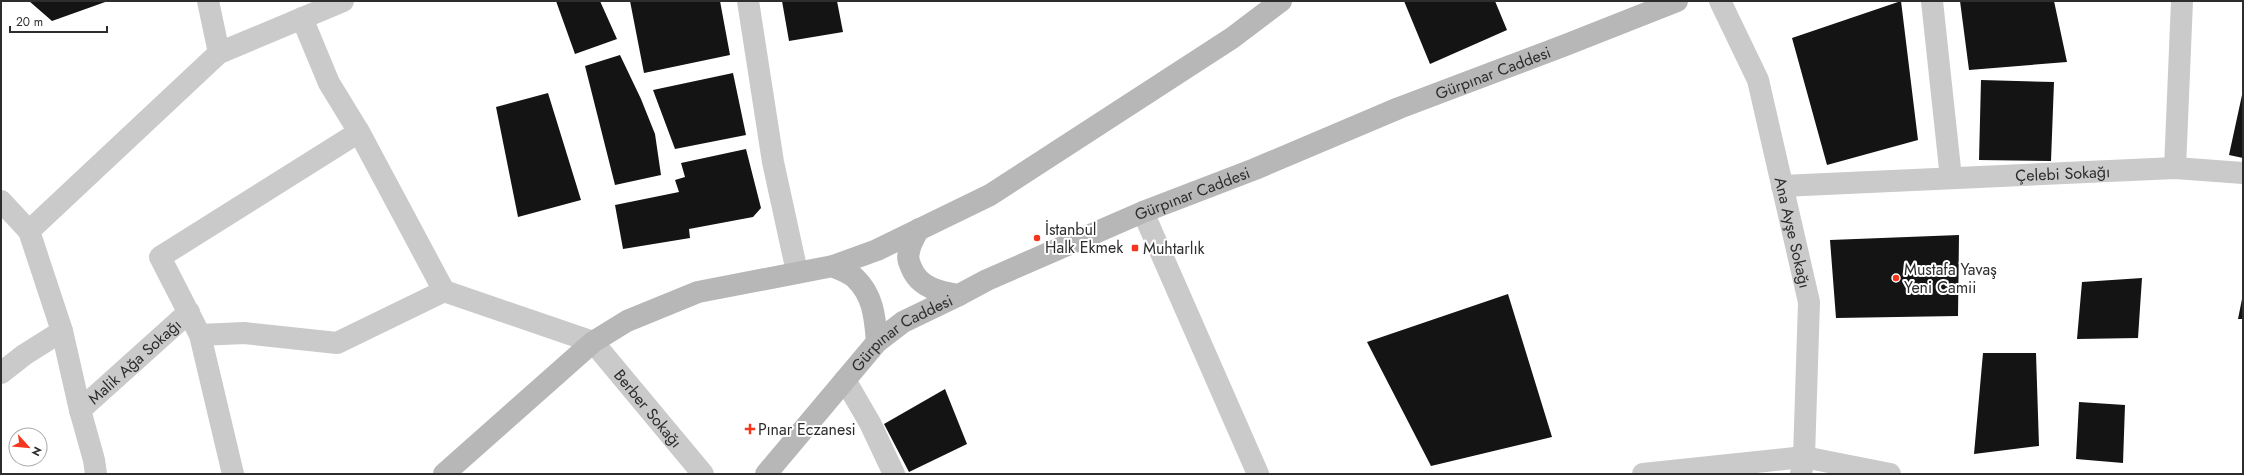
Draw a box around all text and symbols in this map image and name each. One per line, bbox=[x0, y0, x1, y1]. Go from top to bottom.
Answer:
scale bar bbox=[10, 8, 107, 34]
text: 20 m bbox=[16, 13, 43, 31]
street label: Gürpınar Caddesi bbox=[1432, 41, 1554, 105]
street label: Çelebi Sokağı bbox=[2015, 160, 2111, 187]
street label: Gürpınar Caddesi bbox=[1131, 161, 1253, 226]
street label: Ana Ayşe Sokağı bbox=[1769, 175, 1816, 290]
place label: İstanbul Halk Ekmek bbox=[1045, 218, 1124, 259]
marker: İstanbul Halk Ekmek bbox=[1032, 233, 1042, 243]
place label: Muhtarlık bbox=[1143, 237, 1206, 260]
marker: Muhtarlık bbox=[1130, 243, 1140, 253]
place label: Mustafa Yavaş Yeni Camii bbox=[1904, 258, 1997, 299]
marker: Mustafa Yavaş Yeni Camii bbox=[1891, 273, 1901, 283]
street label: Gürpınar Caddesi bbox=[846, 289, 957, 377]
street label: Malik Ağa Sokağı bbox=[83, 314, 186, 410]
street label: Berber Sokağı bbox=[608, 364, 687, 453]
place label: Pınar Eczanesi bbox=[758, 418, 856, 441]
marker: Pınar Eczanesi bbox=[745, 424, 755, 434]
north arrow bbox=[8, 427, 48, 467]
text: N bbox=[28, 444, 46, 459]

